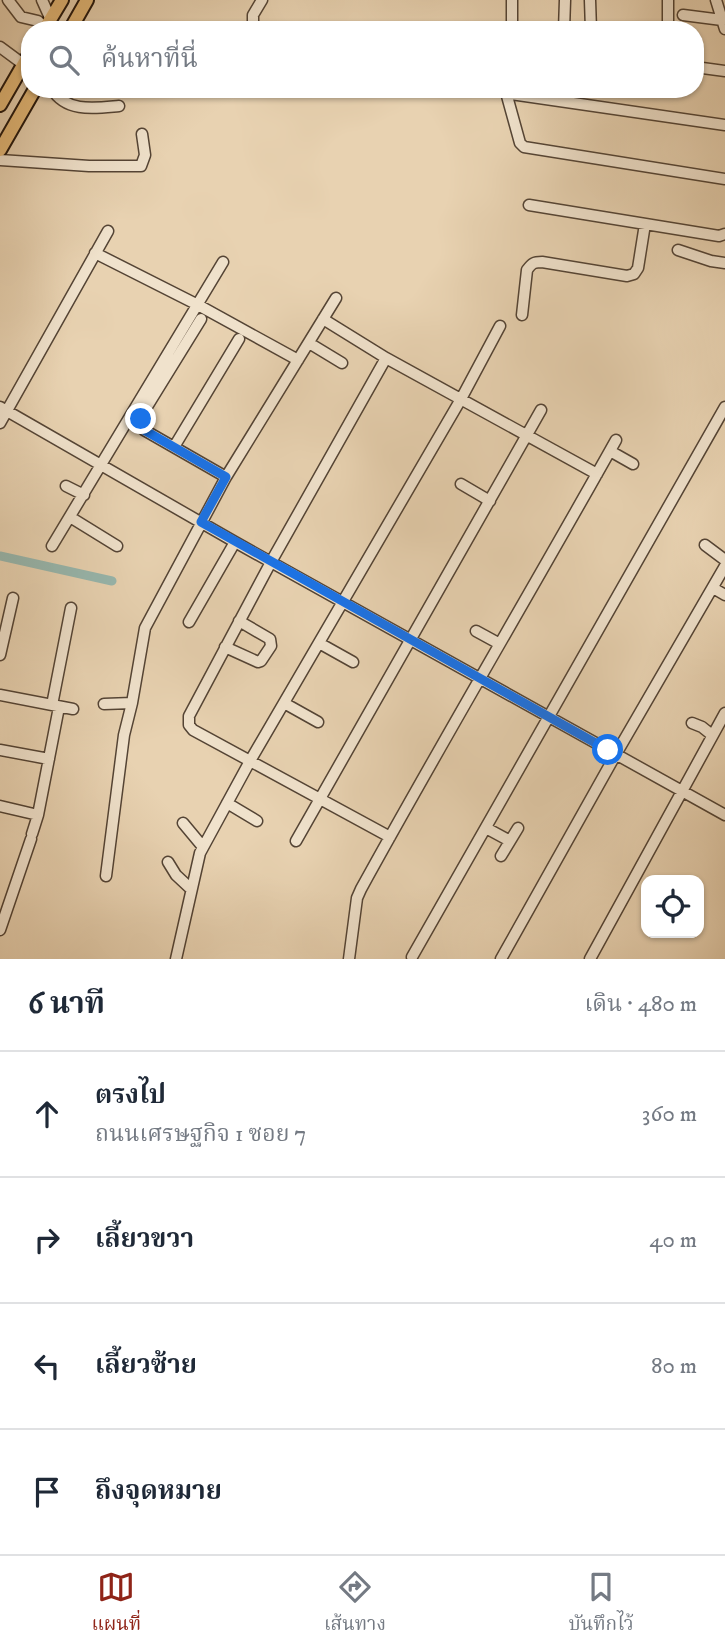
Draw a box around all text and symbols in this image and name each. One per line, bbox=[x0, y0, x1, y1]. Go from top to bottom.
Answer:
search box bbox=[21, 21, 704, 98]
icon: search bbox=[45, 41, 83, 79]
text: ค้นหาที่นี่ bbox=[101, 43, 198, 76]
route end bbox=[125, 403, 156, 434]
route start bbox=[592, 734, 623, 765]
map controls bbox=[641, 875, 704, 938]
button: locate bbox=[641, 875, 704, 938]
text: 6 นาที bbox=[28, 986, 105, 1023]
text: เดิน · 480 m bbox=[585, 990, 697, 1019]
text: ตรงไป bbox=[95, 1079, 166, 1112]
icon: ahead bbox=[28, 1095, 66, 1133]
text: 360 m bbox=[642, 1100, 697, 1129]
text: ถนนเศรษฐกิจ 1 ซอย 7 bbox=[95, 1120, 306, 1149]
icon: right bbox=[28, 1221, 66, 1259]
text: เลี้ยวขวา bbox=[95, 1223, 194, 1256]
text: 40 m bbox=[649, 1226, 697, 1255]
icon: left bbox=[28, 1347, 66, 1385]
text: เลี้ยวซ้าย bbox=[95, 1349, 197, 1382]
text: 80 m bbox=[651, 1352, 697, 1381]
icon: arrive bbox=[28, 1473, 66, 1511]
text: ถึงจุดหมาย bbox=[95, 1475, 222, 1508]
tab: แผนที่ bbox=[91, 1568, 141, 1640]
tab: เส้นทาง bbox=[324, 1568, 386, 1640]
tab: บันทึกไว้ bbox=[569, 1568, 634, 1640]

